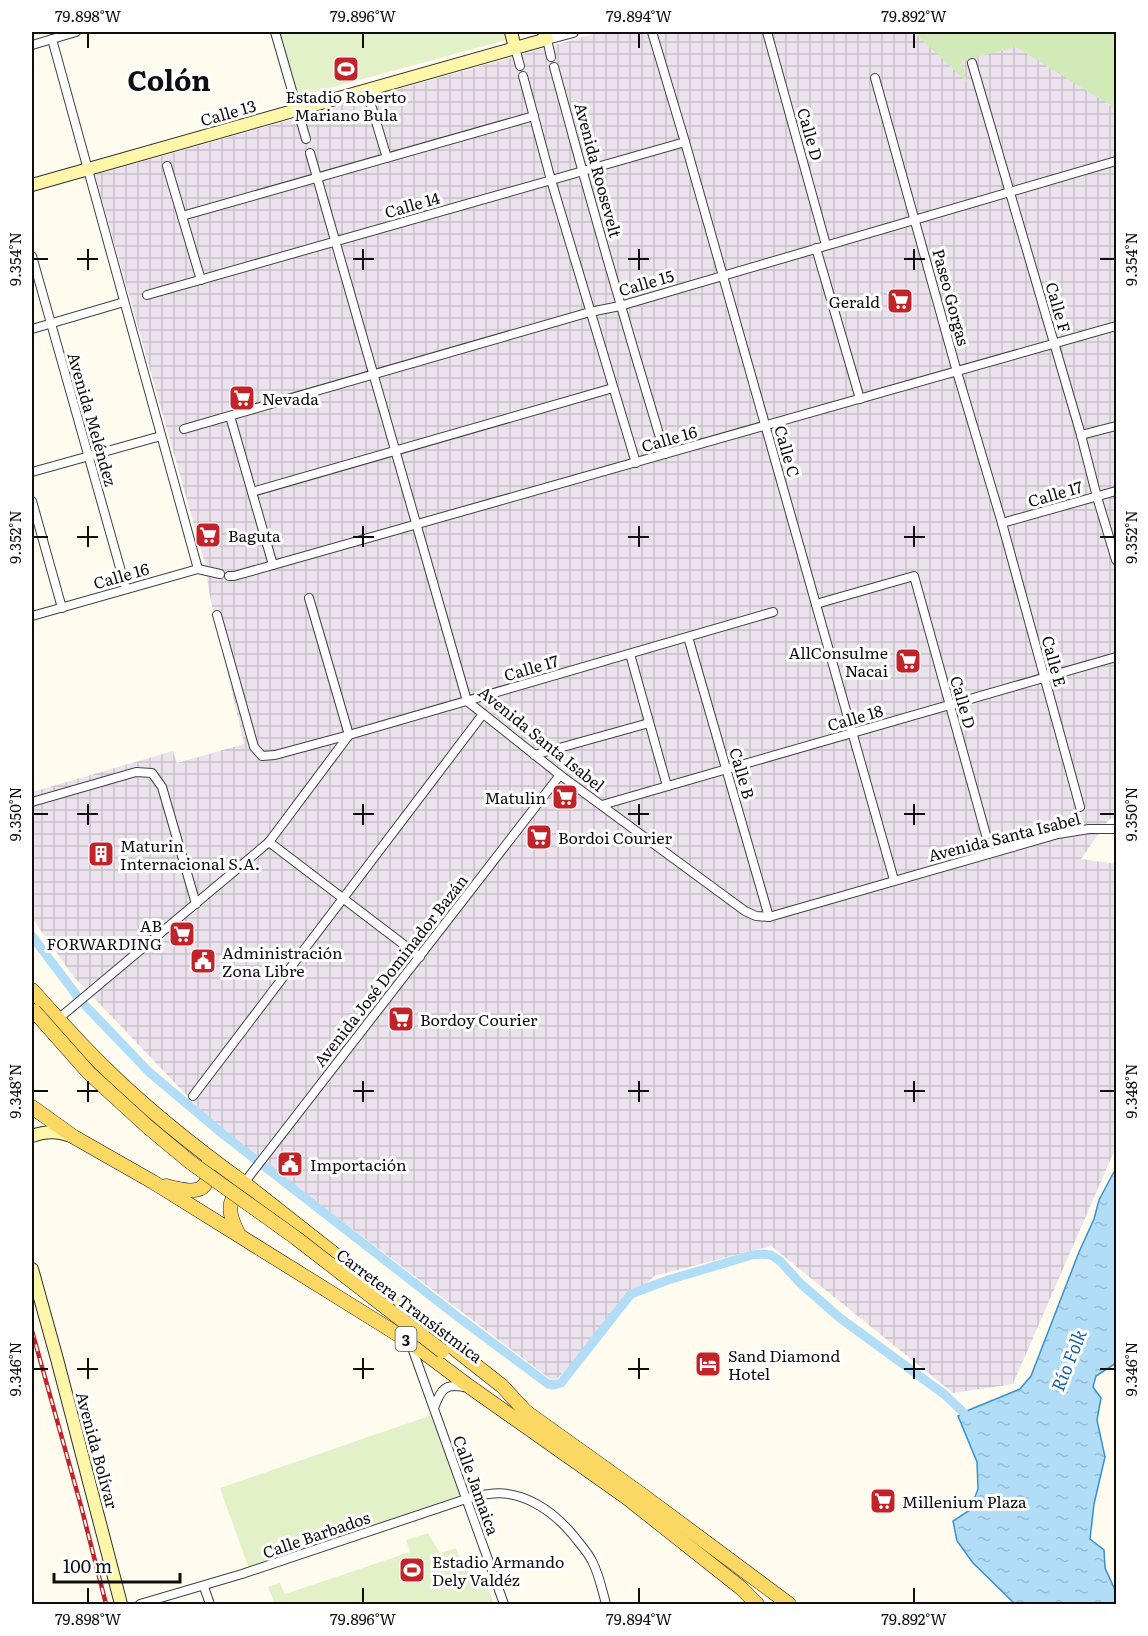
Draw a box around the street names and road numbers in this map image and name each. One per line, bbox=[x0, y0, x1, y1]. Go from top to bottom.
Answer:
street label: Calle 13 bbox=[197, 93, 259, 131]
street label: Avenida Roosevelt bbox=[569, 100, 629, 241]
street label: Calle D bbox=[792, 105, 830, 163]
street label: Calle 14 bbox=[382, 185, 443, 223]
street label: Paseo Gorgas bbox=[928, 246, 976, 348]
street label: Calle 15 bbox=[616, 263, 676, 301]
street label: Calle F bbox=[1040, 279, 1078, 335]
street label: Avenida Meléndez bbox=[62, 349, 124, 489]
street label: Calle 16 bbox=[638, 419, 700, 457]
street label: Calle C bbox=[769, 422, 807, 480]
street label: Calle 17 bbox=[1025, 474, 1085, 512]
street label: Calle 16 bbox=[90, 556, 152, 594]
street label: Calle E bbox=[1037, 633, 1073, 689]
street label: Calle 17 bbox=[501, 648, 561, 686]
street label: Calle D bbox=[945, 673, 983, 731]
street label: Avenida Santa Isabel bbox=[474, 680, 610, 796]
street label: Calle 18 bbox=[824, 698, 886, 736]
street label: Calle B bbox=[724, 745, 762, 801]
street label: Avenida Santa Isabel bbox=[925, 805, 1083, 867]
street label: Avenida José Dominador Bazán bbox=[307, 868, 473, 1071]
street label: Carretera Transístmica bbox=[332, 1242, 488, 1368]
road number: 3 bbox=[396, 1327, 416, 1351]
street label: Avenida Bolívar bbox=[71, 1389, 125, 1512]
street label: Calle Jamaica bbox=[448, 1432, 506, 1539]
street label: Calle Barbados bbox=[259, 1504, 373, 1564]

